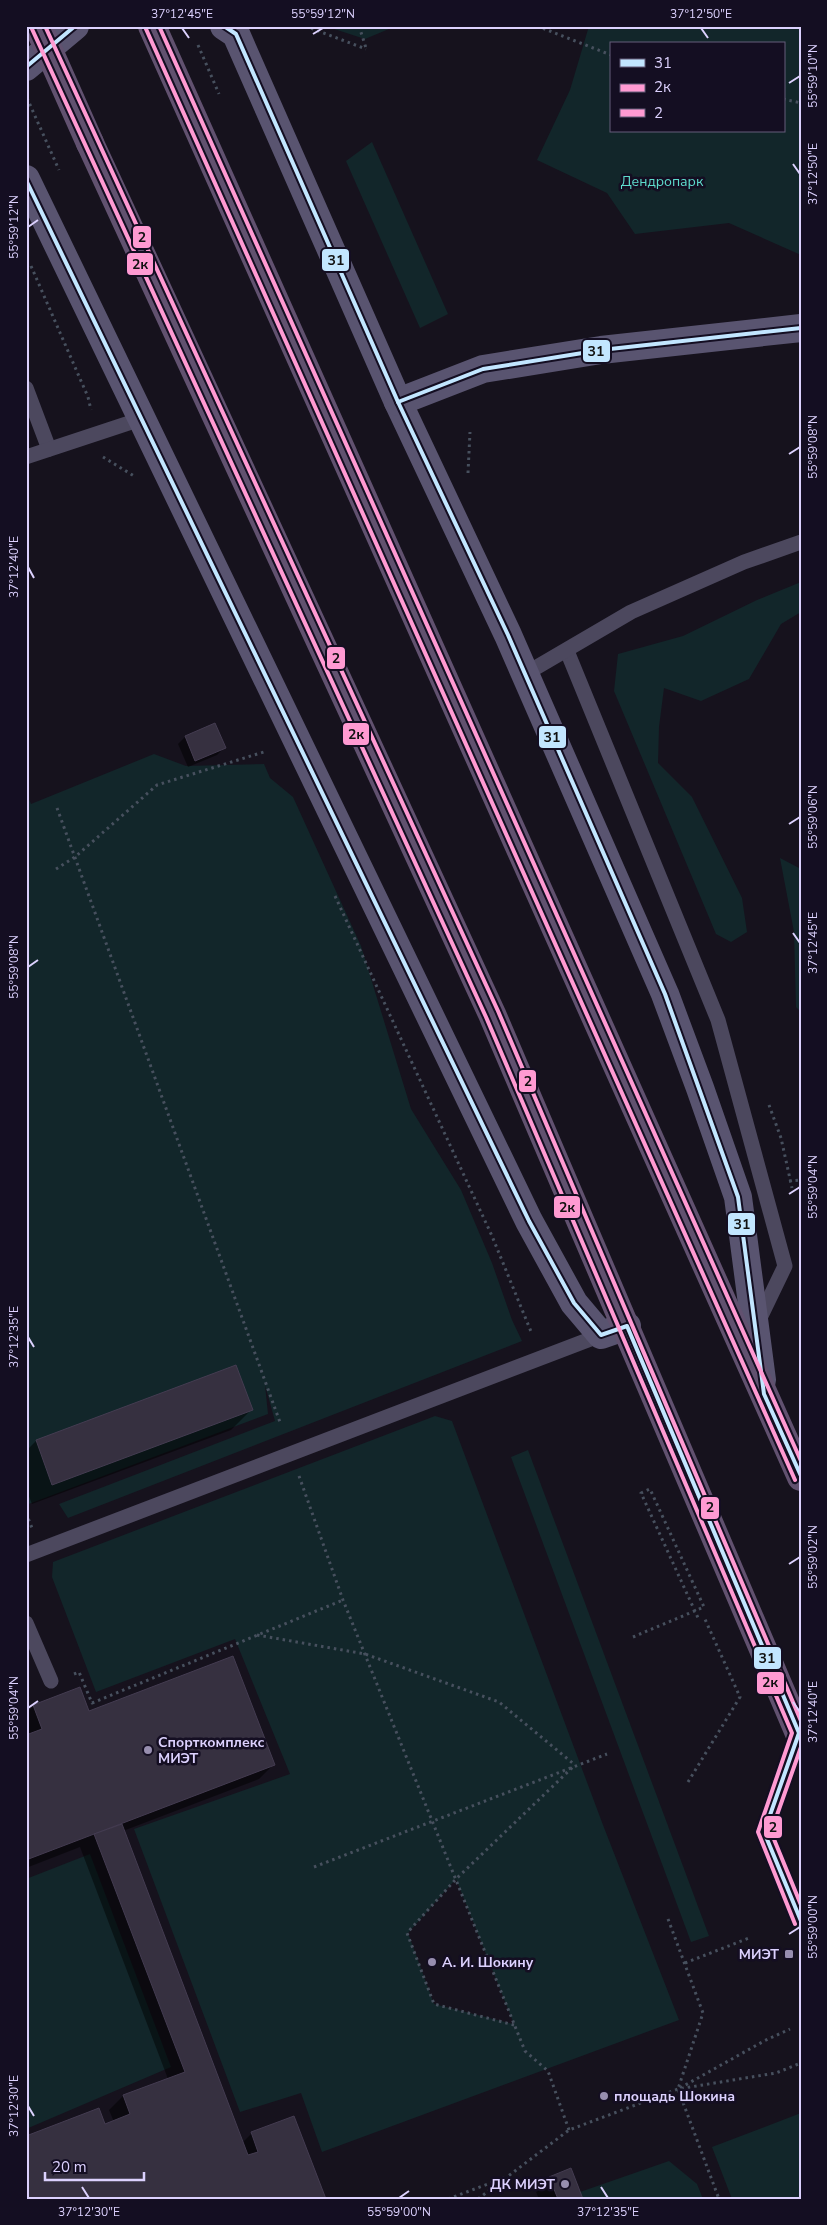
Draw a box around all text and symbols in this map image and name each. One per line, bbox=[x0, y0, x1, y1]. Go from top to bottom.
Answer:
text: 37°12'45"E bbox=[151, 6, 213, 22]
text: 55°59'12"N bbox=[291, 6, 355, 22]
text: 37°12'50"E bbox=[670, 6, 732, 22]
legend bbox=[610, 42, 784, 132]
text: 55°59'10"N bbox=[805, 44, 821, 108]
text: 31 bbox=[654, 53, 672, 73]
text: 2к bbox=[654, 77, 671, 97]
text: 2 bbox=[654, 103, 663, 123]
text: 37°12'50"E bbox=[805, 143, 821, 205]
park label: Дендропарк bbox=[621, 172, 704, 191]
text: 55°59'12"N bbox=[6, 195, 22, 259]
line badge: 2 bbox=[132, 225, 152, 249]
text: 2 bbox=[138, 228, 146, 247]
line badge: 31 bbox=[321, 248, 350, 272]
text: 31 bbox=[328, 251, 344, 270]
line badge: 2к bbox=[126, 252, 154, 276]
text: 2к bbox=[132, 255, 148, 274]
line badge: 31 bbox=[582, 339, 611, 363]
text: 31 bbox=[588, 342, 604, 361]
text: 55°59'08"N bbox=[805, 415, 821, 479]
text: 37°12'40"E bbox=[6, 536, 22, 598]
line badge: 2 bbox=[326, 646, 346, 670]
text: 2 bbox=[332, 649, 340, 668]
line badge: 2к bbox=[342, 722, 370, 746]
text: 2к bbox=[348, 725, 364, 744]
line badge: 31 bbox=[538, 725, 567, 749]
text: 31 bbox=[544, 728, 560, 747]
text: 55°59'06"N bbox=[805, 785, 821, 849]
text: 37°12'45"E bbox=[805, 912, 821, 974]
text: 55°59'08"N bbox=[6, 935, 22, 999]
line badge: 2 bbox=[518, 1069, 537, 1093]
text: 2 bbox=[524, 1072, 532, 1091]
text: 55°59'04"N bbox=[805, 1155, 821, 1219]
line badge: 2к bbox=[553, 1195, 581, 1219]
text: 2к bbox=[559, 1198, 575, 1217]
line badge: 31 bbox=[727, 1212, 756, 1236]
text: 31 bbox=[734, 1215, 750, 1234]
text: 37°12'35"E bbox=[6, 1306, 22, 1368]
line badge: 2 bbox=[700, 1496, 720, 1520]
text: 2 bbox=[706, 1498, 714, 1517]
text: 55°59'02"N bbox=[805, 1525, 821, 1589]
line badge: 31 bbox=[753, 1646, 782, 1670]
text: 31 bbox=[759, 1649, 775, 1668]
line badge: 2к bbox=[756, 1671, 785, 1695]
text: 2к bbox=[762, 1673, 778, 1692]
text: 55°59'04"N bbox=[6, 1676, 22, 1740]
text: 37°12'40"E bbox=[805, 1681, 821, 1743]
place label: Спорткомплекс МИЭТ bbox=[158, 1733, 265, 1768]
marker: Спорткомплекс МИЭТ bbox=[142, 1744, 154, 1756]
line badge: 2 bbox=[763, 1815, 783, 1839]
text: 2 bbox=[769, 1818, 777, 1837]
text: 55°59'00"N bbox=[805, 1895, 821, 1959]
place label: МИЭТ bbox=[739, 1945, 779, 1964]
marker: МИЭТ bbox=[783, 1948, 795, 1960]
place label: А. И. Шокину bbox=[442, 1953, 534, 1972]
marker: А. И. Шокину bbox=[426, 1956, 438, 1968]
text: 37°12'30"E bbox=[6, 2075, 22, 2137]
place label: площадь Шокина bbox=[614, 2087, 735, 2106]
marker: площадь Шокина bbox=[598, 2090, 610, 2102]
scale bar bbox=[45, 2150, 144, 2182]
text: 20 m bbox=[52, 2157, 87, 2177]
place label: ДК МИЭТ bbox=[490, 2175, 555, 2194]
marker: ДК МИЭТ bbox=[559, 2178, 571, 2190]
text: 37°12'30"E bbox=[58, 2204, 120, 2220]
text: 55°59'00"N bbox=[367, 2204, 431, 2220]
text: 37°12'35"E bbox=[577, 2204, 639, 2220]

